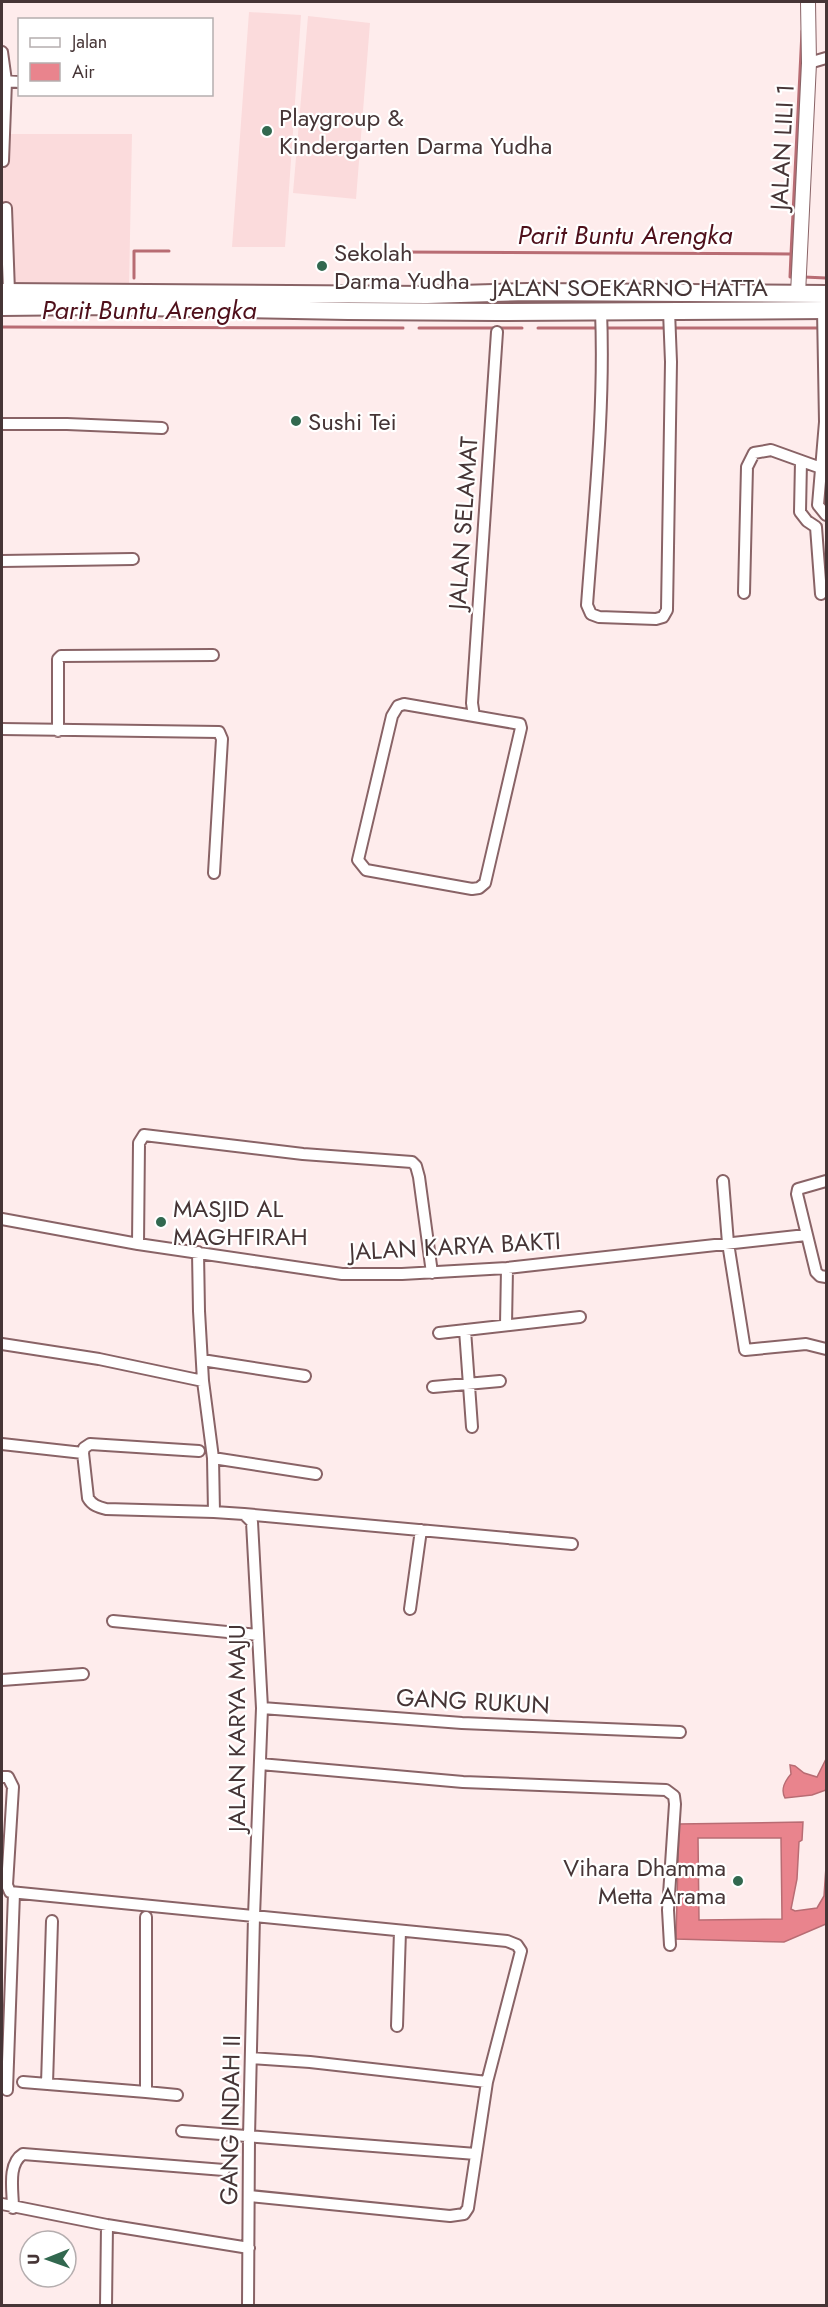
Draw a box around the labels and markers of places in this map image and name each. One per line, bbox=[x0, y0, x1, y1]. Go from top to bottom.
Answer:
place label: Playgroup & Kindergarten Darma Yudha bbox=[279, 100, 552, 163]
marker: Playgroup & Kindergarten Darma Yudha bbox=[260, 124, 274, 138]
place label: Sekolah Darma Yudha bbox=[334, 235, 470, 298]
marker: Sekolah Darma Yudha bbox=[315, 259, 329, 273]
place label: Sushi Tei bbox=[308, 404, 397, 439]
marker: Sushi Tei bbox=[289, 414, 303, 428]
place label: MASJID AL MAGHFIRAH bbox=[173, 1191, 308, 1254]
marker: MASJID AL MAGHFIRAH bbox=[154, 1215, 168, 1229]
place label: Vihara Dhamma Metta Arama bbox=[563, 1850, 726, 1913]
marker: Vihara Dhamma Metta Arama bbox=[731, 1874, 745, 1888]

